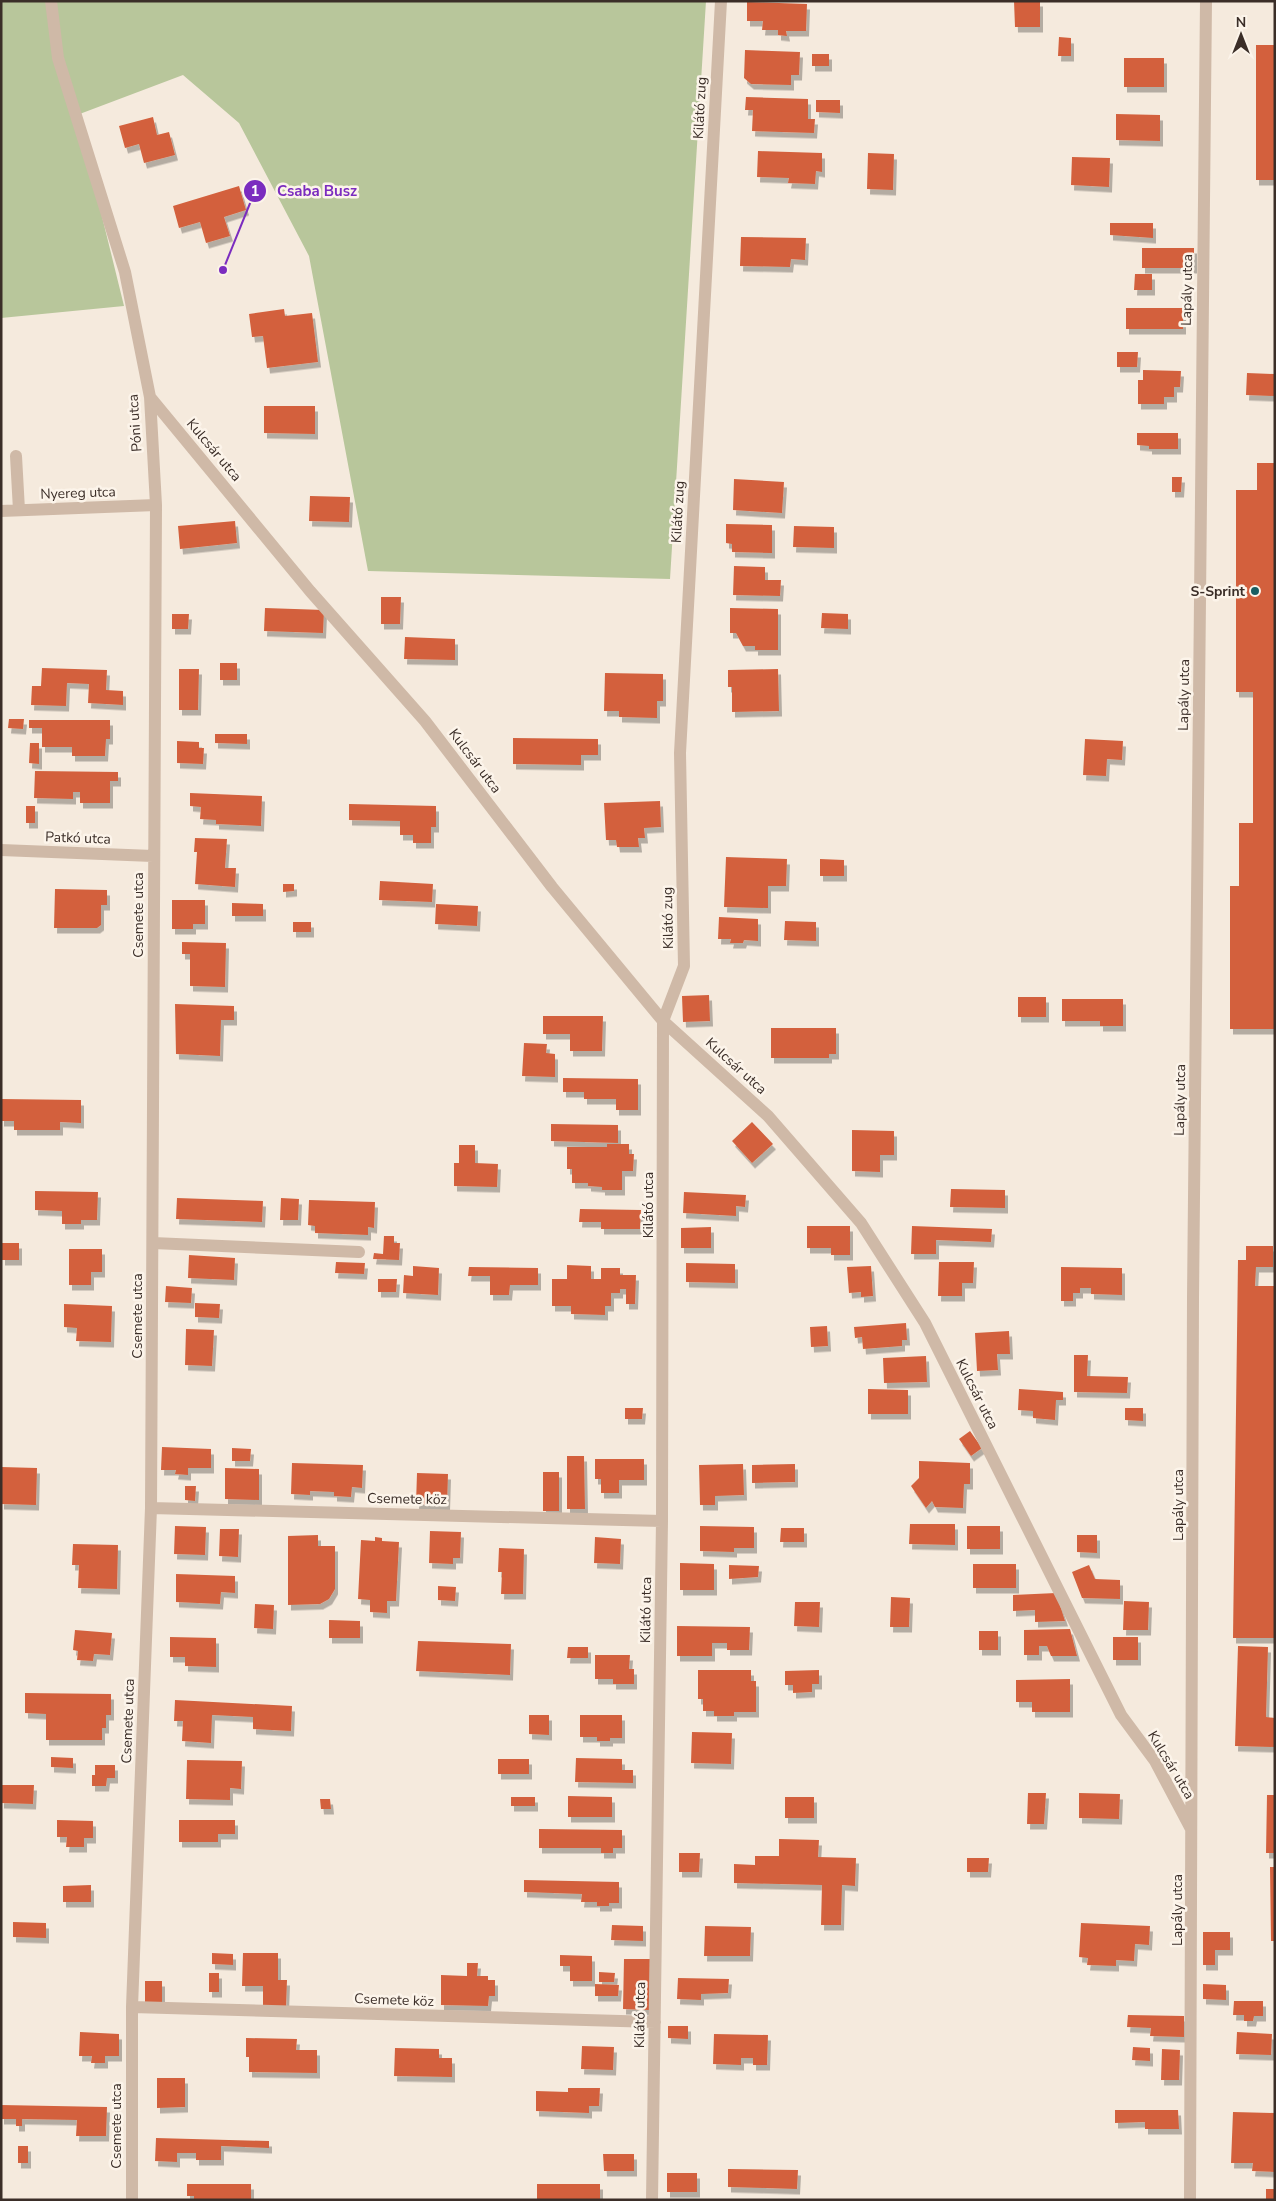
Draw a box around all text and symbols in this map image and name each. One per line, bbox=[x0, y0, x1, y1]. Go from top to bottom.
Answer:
north arrow bbox=[1216, 10, 1266, 60]
text: N bbox=[1236, 13, 1246, 32]
street label: Kilátó zug bbox=[689, 76, 711, 140]
callout: Csaba Busz bbox=[242, 176, 367, 206]
text: 1 bbox=[250, 181, 260, 201]
text: Csaba Busz bbox=[277, 181, 357, 201]
street label: Lapály utca bbox=[1177, 254, 1197, 326]
street label: Póni utca bbox=[124, 394, 146, 452]
street label: Kulcsár utca bbox=[182, 415, 246, 485]
street label: Kilátó zug bbox=[667, 480, 689, 544]
street label: Nyereg utca bbox=[40, 482, 116, 504]
place label: S-Sprint bbox=[1190, 582, 1246, 601]
marker: S-Sprint bbox=[1249, 585, 1261, 597]
street label: Lapály utca bbox=[1174, 659, 1194, 731]
street label: Kulcsár utca bbox=[444, 725, 506, 797]
street label: Patkó utca bbox=[45, 827, 111, 849]
street label: Csemete utca bbox=[129, 872, 148, 958]
street label: Kilátó zug bbox=[658, 887, 678, 949]
street label: Kulcsár utca bbox=[701, 1033, 771, 1099]
street label: Lapály utca bbox=[1170, 1064, 1190, 1136]
street label: Kilátó utca bbox=[639, 1172, 658, 1238]
street label: Csemete utca bbox=[128, 1273, 147, 1359]
street label: Kulcsár utca bbox=[951, 1356, 1003, 1432]
street label: Lapály utca bbox=[1169, 1469, 1188, 1541]
street label: Csemete köz bbox=[367, 1489, 448, 1509]
street label: Kilátó utca bbox=[636, 1577, 656, 1643]
street label: Csemete utca bbox=[117, 1678, 139, 1764]
street label: Kulcsár utca bbox=[1143, 1727, 1199, 1803]
street label: Lapály utca bbox=[1168, 1874, 1187, 1946]
street label: Kilátó utca bbox=[630, 1982, 650, 2048]
street label: Csemete köz bbox=[354, 1989, 435, 2011]
street label: Csemete utca bbox=[107, 2083, 126, 2169]

